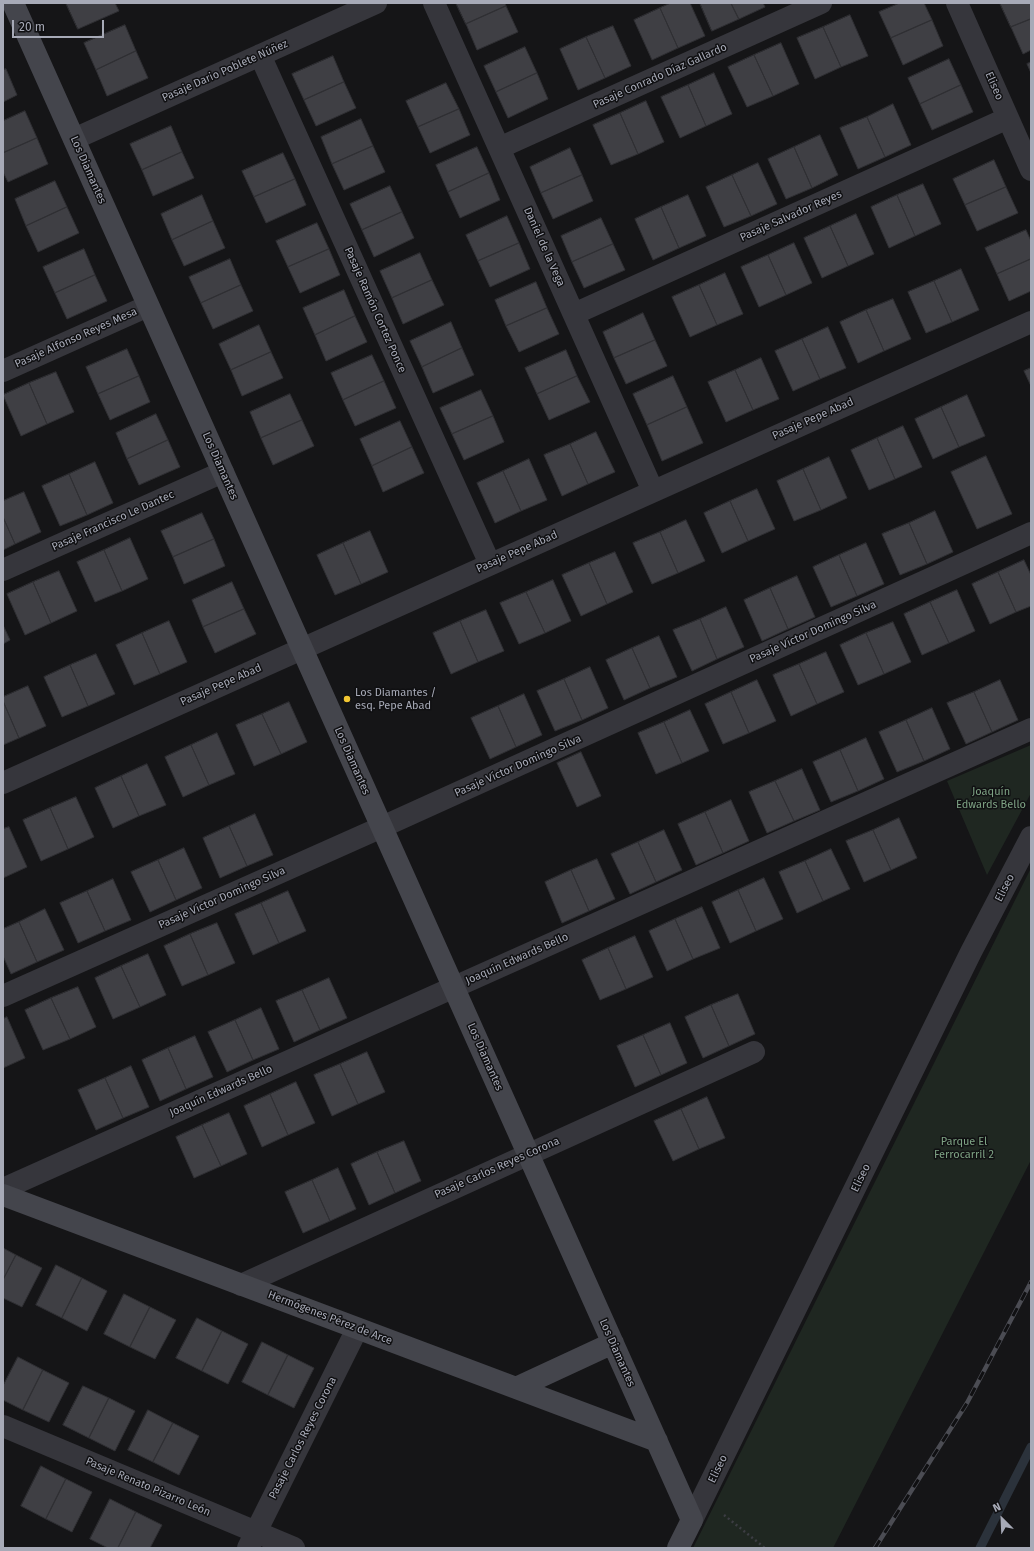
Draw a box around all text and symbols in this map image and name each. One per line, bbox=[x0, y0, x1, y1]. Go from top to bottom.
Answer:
scale bar bbox=[14, 12, 106, 38]
text: 20 m bbox=[19, 20, 45, 34]
street label: Pasaje Dario Poblete Núñez bbox=[160, 37, 290, 105]
street label: Pasaje Conrado Díaz Gallardo bbox=[591, 40, 729, 112]
street label: Eliseo bbox=[982, 70, 1006, 102]
street label: Los Diamantes bbox=[67, 134, 109, 206]
street label: Pasaje Salvador Reyes bbox=[738, 188, 844, 244]
street label: Daniel de la Vega bbox=[521, 205, 567, 289]
street label: Pasaje Ramón Cortez Ponce bbox=[341, 245, 409, 375]
street label: Pasaje Alfonso Reyes Mesa bbox=[13, 305, 139, 371]
street label: Pasaje Pepe Abad bbox=[770, 395, 856, 443]
street label: Los Diamantes bbox=[199, 430, 241, 502]
street label: Pasaje Francisco Le Dantec bbox=[50, 488, 176, 554]
street label: Pasaje Pepe Abad bbox=[474, 528, 560, 576]
street label: Pasaje Víctor Domingo Silva bbox=[748, 598, 878, 666]
street label: Pasaje Pepe Abad bbox=[178, 661, 264, 709]
place label: Los Diamantes / esq. Pepe Abad bbox=[355, 686, 436, 712]
marker: Los Diamantes / esq. Pepe Abad bbox=[342, 694, 352, 704]
street label: Los Diamantes bbox=[331, 725, 373, 797]
street label: Pasaje Víctor Domingo Silva bbox=[453, 732, 583, 800]
park label: Joaquín Edwards Bello bbox=[956, 785, 1026, 811]
street label: Pasaje Víctor Domingo Silva bbox=[157, 864, 287, 932]
street label: Eliseo bbox=[992, 872, 1018, 904]
street label: Joaquín Edwards Bello bbox=[464, 930, 570, 988]
street label: Los Diamantes bbox=[464, 1021, 506, 1093]
street label: Joaquín Edwards Bello bbox=[168, 1062, 274, 1120]
street label: Pasaje Carlos Reyes Corona bbox=[432, 1134, 562, 1202]
park label: Parque El Ferrocarril 2 bbox=[934, 1135, 994, 1161]
street label: Eliseo bbox=[849, 1162, 873, 1194]
street label: Hermógenes Pérez de Arce bbox=[266, 1288, 394, 1348]
street label: Los Diamantes bbox=[596, 1317, 638, 1389]
street label: Pasaje Carlos Reyes Corona bbox=[266, 1375, 340, 1501]
street label: Eliseo bbox=[706, 1453, 730, 1485]
street label: Pasaje Renato Pizarro León bbox=[84, 1455, 212, 1519]
north arrow bbox=[982, 1499, 1022, 1539]
text: N bbox=[991, 1500, 1003, 1515]

